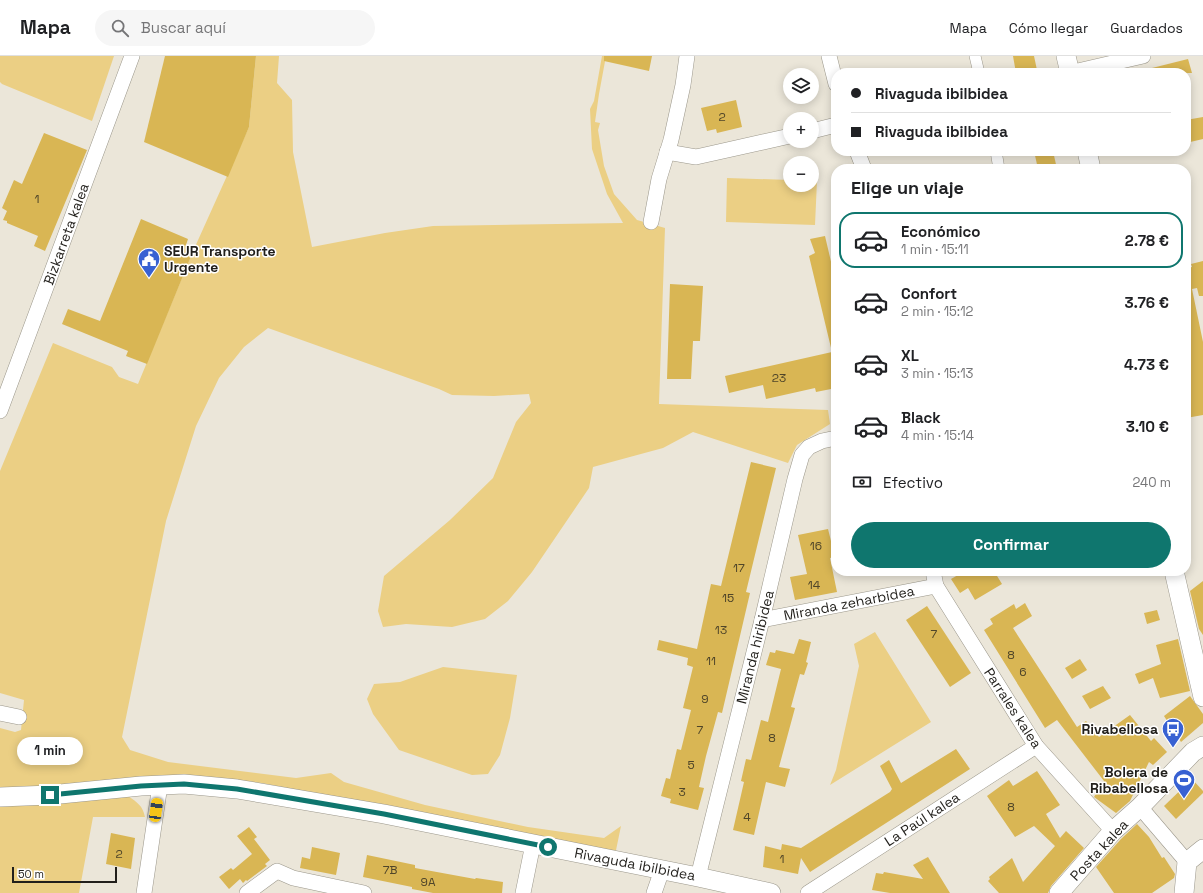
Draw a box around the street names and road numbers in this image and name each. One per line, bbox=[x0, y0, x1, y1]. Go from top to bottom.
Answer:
street label: Bizkarreta kalea bbox=[39, 181, 93, 287]
street label: Miranda zeharbidea bbox=[782, 581, 916, 625]
street label: Miranda hiribidea bbox=[732, 588, 778, 706]
street label: Parrales kalea bbox=[980, 664, 1046, 752]
street label: La Paúl kalea bbox=[881, 788, 963, 850]
street label: Posta kalea bbox=[1066, 816, 1132, 884]
street label: Rivaguda ibilbidea bbox=[573, 843, 697, 885]

